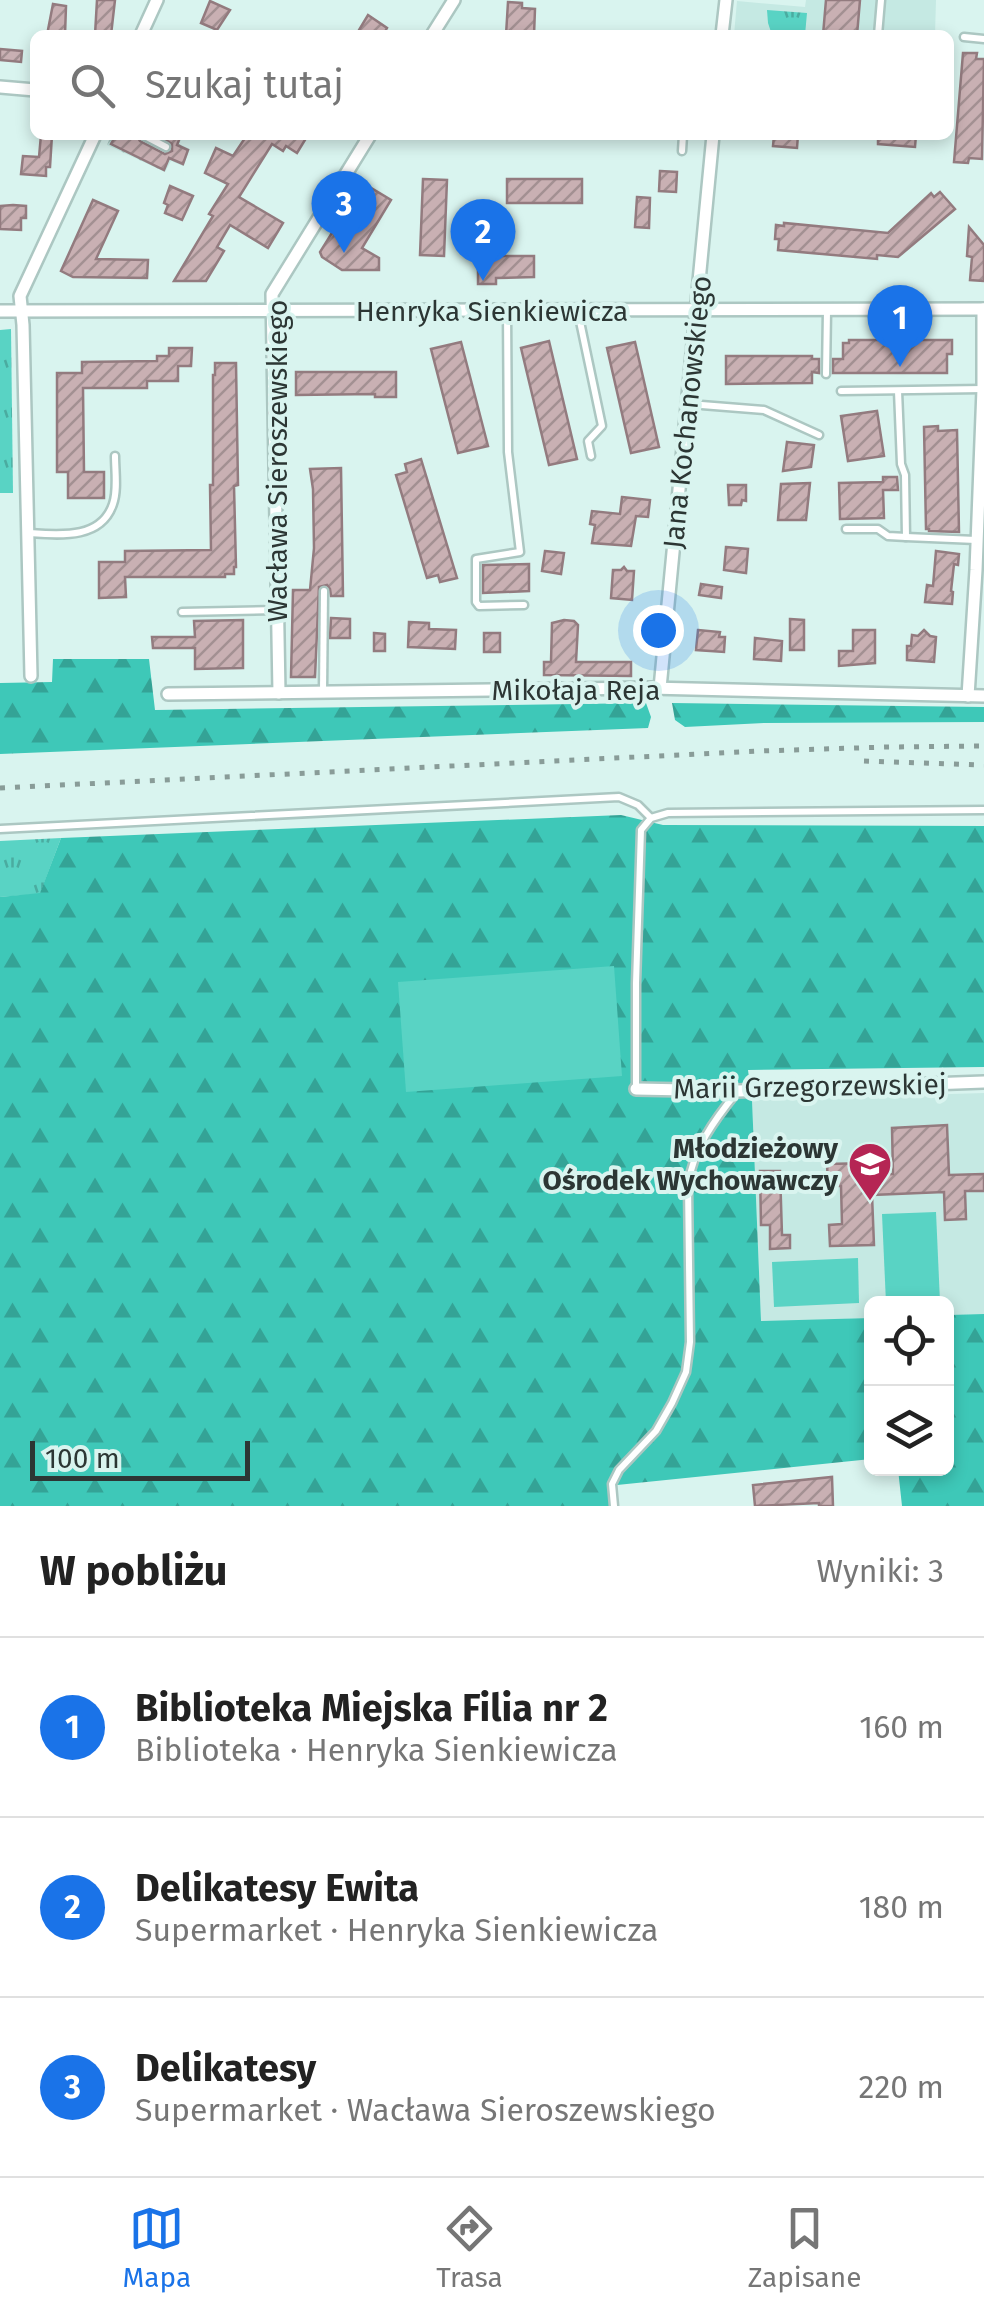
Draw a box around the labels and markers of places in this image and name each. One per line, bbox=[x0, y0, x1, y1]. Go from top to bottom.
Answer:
pin: 3 bbox=[312, 170, 376, 253]
pin: 2 bbox=[450, 198, 516, 281]
pin: 1 bbox=[868, 284, 932, 367]
place label: Młodzieżowy Ośrodek Wychowawczy bbox=[543, 1132, 838, 1197]
school or university icon: Młodzieżowy Ośrodek Wychowawczy bbox=[847, 1141, 893, 1202]

